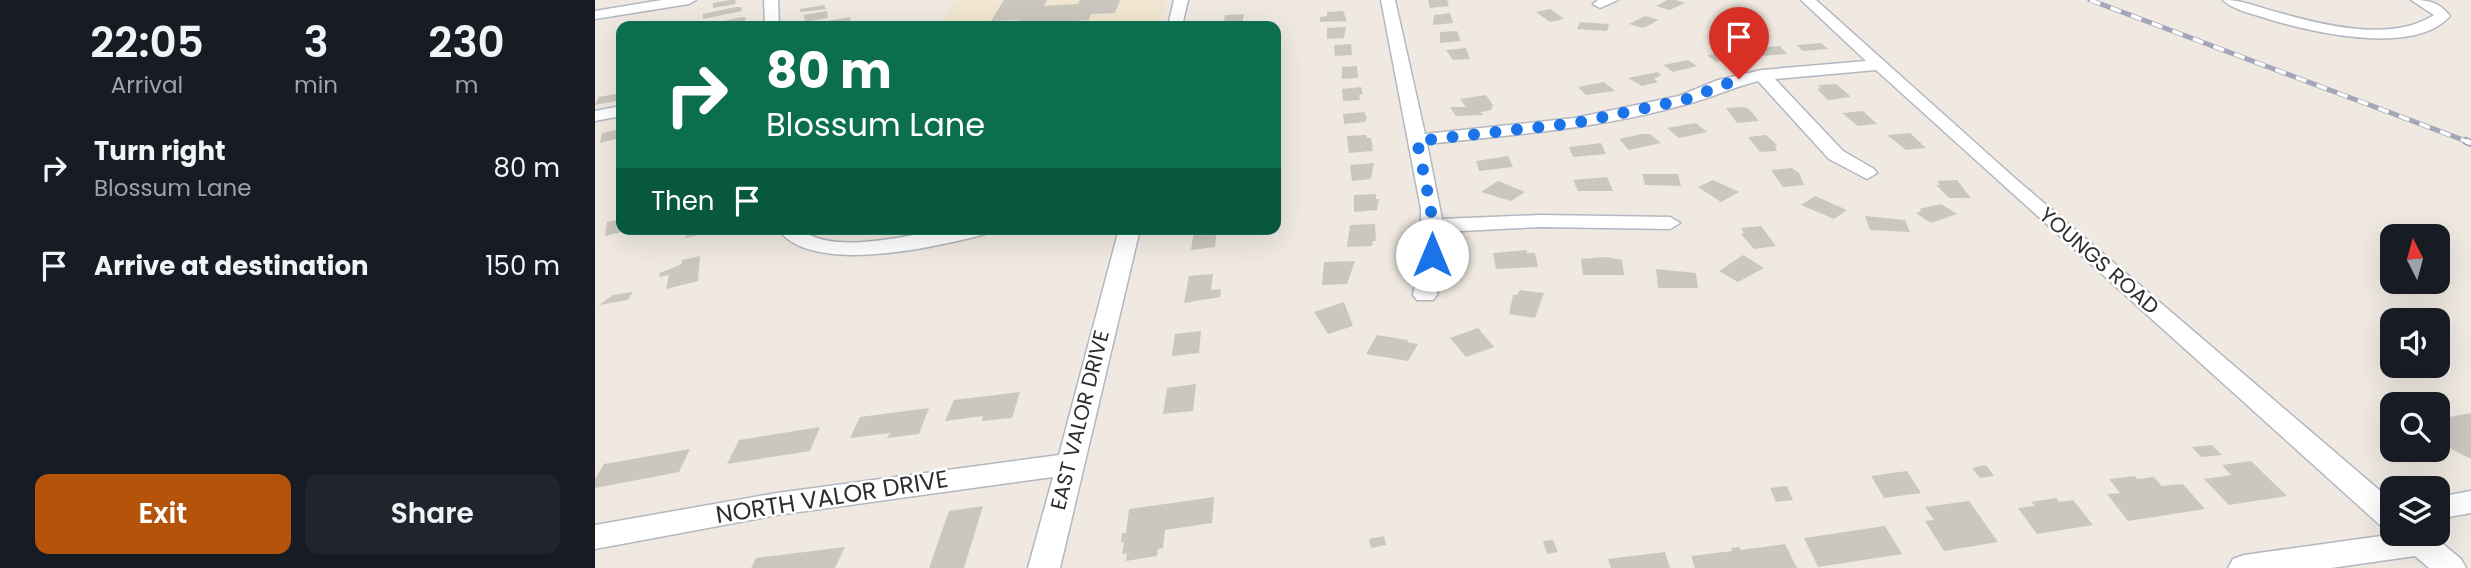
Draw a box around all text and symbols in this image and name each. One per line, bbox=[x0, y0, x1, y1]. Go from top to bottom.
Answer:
pin bbox=[1709, 7, 1769, 79]
text: 22:05 bbox=[90, 13, 204, 72]
text: 3 bbox=[303, 13, 329, 72]
text: 230 bbox=[428, 13, 505, 72]
icon: arrive bbox=[1720, 18, 1758, 56]
text: 80 m bbox=[766, 37, 892, 105]
icon: right bbox=[651, 49, 742, 140]
text: Arrival bbox=[111, 69, 183, 101]
text: min bbox=[294, 69, 338, 101]
text: m bbox=[455, 69, 478, 101]
text: Blossum Lane bbox=[766, 102, 985, 147]
text: Turn right bbox=[94, 133, 226, 169]
icon: right bbox=[35, 149, 73, 187]
text: 80 m bbox=[494, 150, 560, 186]
text: Blossum Lane bbox=[94, 172, 252, 204]
icon: arrive bbox=[728, 182, 766, 220]
text: Then bbox=[651, 183, 714, 219]
street label: YOUNGS ROAD bbox=[2033, 200, 2166, 321]
position arrow bbox=[1395, 218, 1469, 292]
north arrow bbox=[2380, 224, 2450, 294]
map controls bbox=[2380, 224, 2450, 546]
icon: arrive bbox=[35, 247, 73, 285]
text: Arrive at destination bbox=[94, 248, 369, 284]
text: 150 m bbox=[485, 248, 560, 284]
button: sound bbox=[2380, 308, 2450, 378]
street label: EAST VALOR DRIVE bbox=[1043, 327, 1116, 513]
button: search bbox=[2380, 392, 2450, 462]
street label: NORTH VALOR DRIVE bbox=[713, 462, 951, 531]
button: Exit bbox=[35, 474, 291, 554]
button: Share bbox=[305, 474, 560, 554]
button: layers bbox=[2380, 476, 2450, 546]

